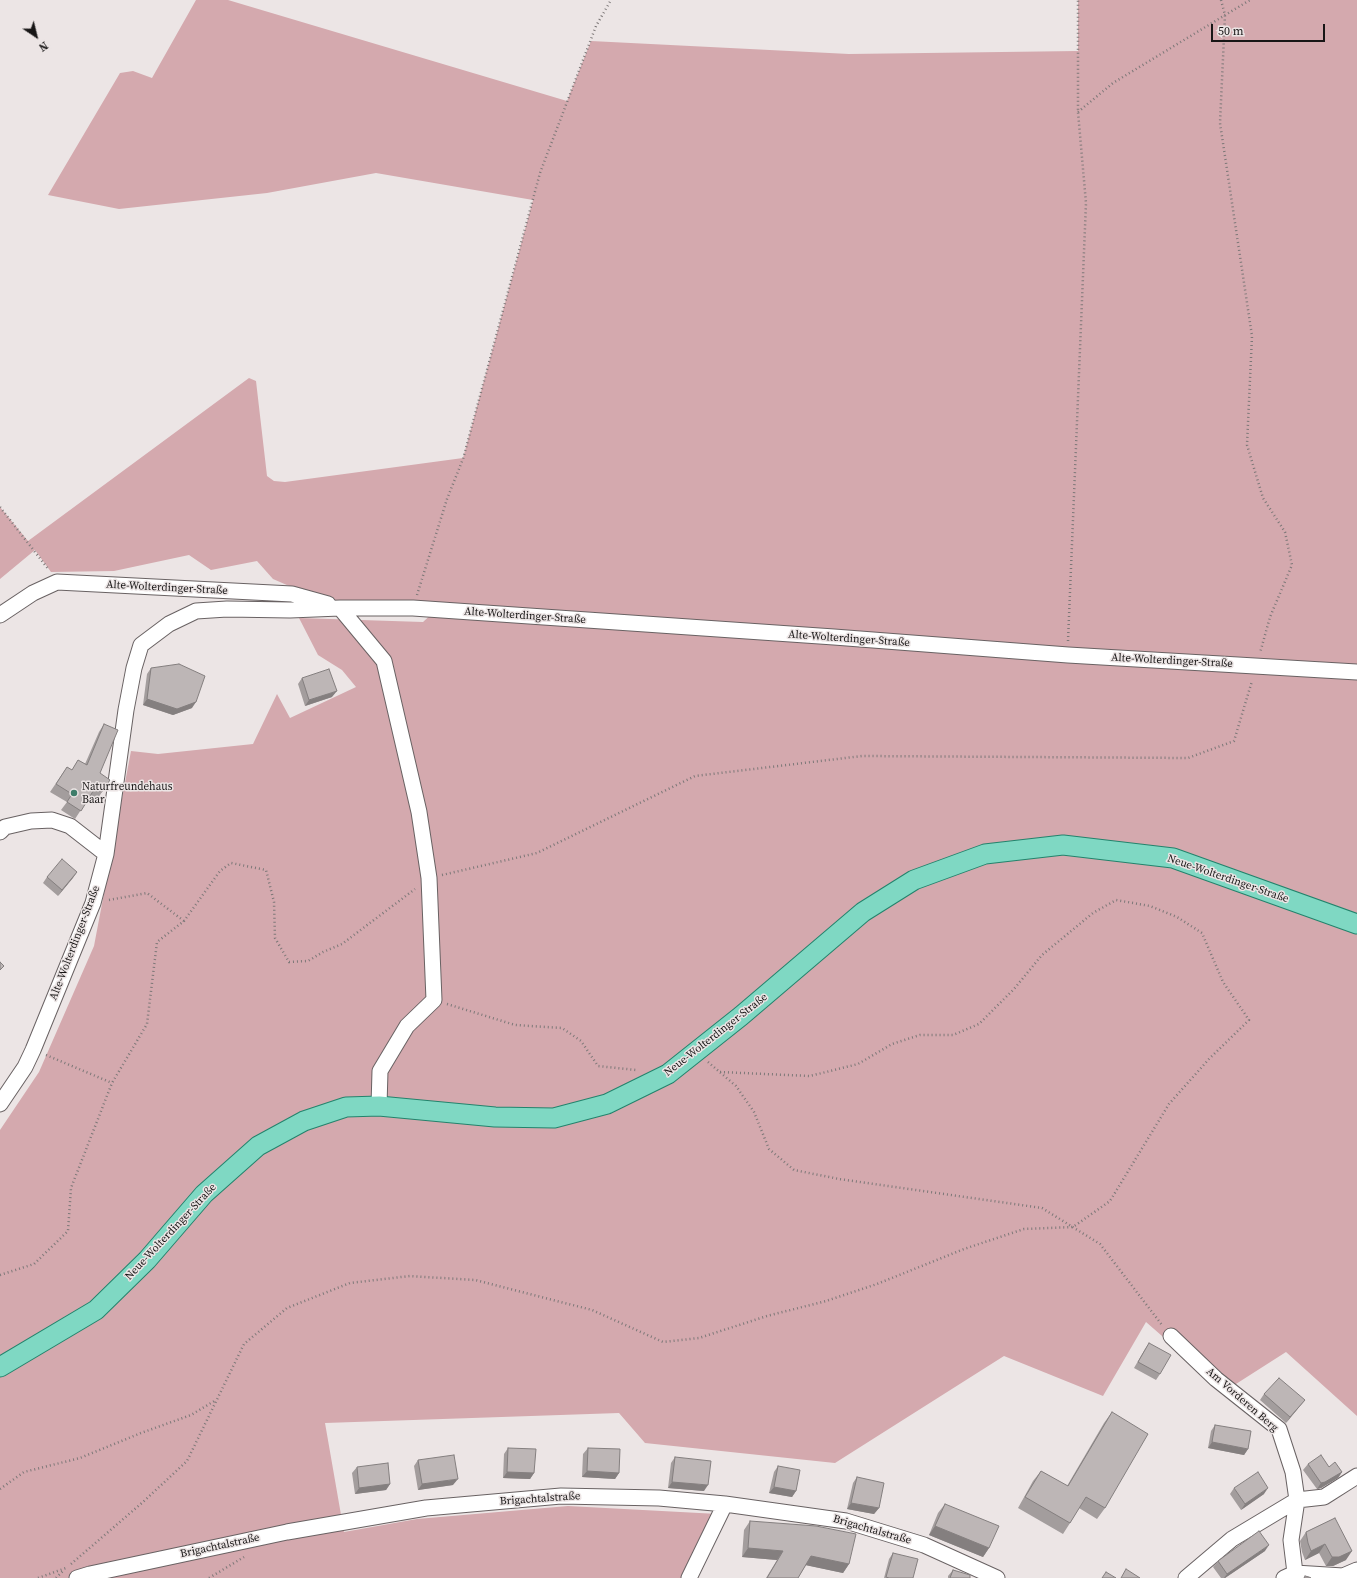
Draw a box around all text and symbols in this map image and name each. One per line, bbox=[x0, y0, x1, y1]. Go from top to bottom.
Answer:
north arrow bbox=[16, 16, 56, 56]
scale bar bbox=[1213, 16, 1327, 42]
text: 50 m bbox=[1218, 23, 1244, 39]
text: N bbox=[36, 38, 51, 55]
street label: Alte-Wolterdinger-Straße bbox=[106, 578, 228, 598]
street label: Alte-Wolterdinger-Straße bbox=[464, 605, 586, 627]
street label: Alte-Wolterdinger-Straße bbox=[788, 628, 910, 650]
street label: Alte-Wolterdinger-Straße bbox=[1111, 651, 1233, 671]
place label: Naturfreundehaus Baar bbox=[82, 780, 172, 806]
marker: Naturfreundehaus Baar bbox=[69, 788, 79, 798]
street label: Neue-Wolterdinger-Straße bbox=[1166, 852, 1290, 906]
street label: Alte-Wolterdinger-Straße bbox=[47, 884, 103, 1002]
street label: Neue-Wolterdinger-Straße bbox=[662, 991, 770, 1079]
street label: Neue-Wolterdinger-Straße bbox=[123, 1181, 219, 1283]
street label: Am Vorderen Berg bbox=[1203, 1365, 1281, 1435]
street label: Brigachtalstraße bbox=[499, 1490, 581, 1508]
street label: Brigachtalstraße bbox=[831, 1513, 913, 1547]
street label: Brigachtalstraße bbox=[179, 1531, 261, 1561]

